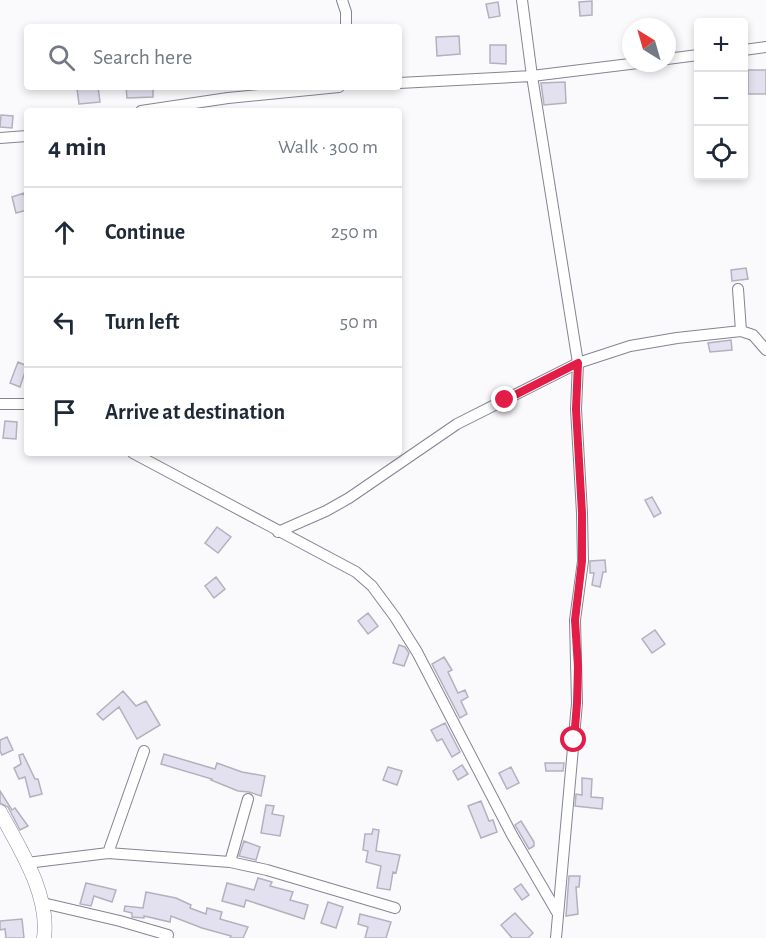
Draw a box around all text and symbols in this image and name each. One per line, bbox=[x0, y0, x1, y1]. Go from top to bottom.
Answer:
north arrow bbox=[622, 18, 676, 72]
map controls bbox=[694, 18, 748, 180]
button: + bbox=[694, 18, 748, 72]
search box bbox=[24, 24, 402, 90]
icon: search bbox=[45, 41, 78, 74]
text: Search here bbox=[93, 46, 192, 68]
button: − bbox=[694, 72, 748, 126]
button: locate bbox=[694, 126, 748, 180]
text: 4 min bbox=[48, 134, 107, 160]
text: Walk · 300 m bbox=[278, 137, 378, 157]
icon: ahead bbox=[48, 216, 81, 249]
text: Continue bbox=[105, 221, 185, 243]
text: 250 m bbox=[331, 222, 378, 242]
icon: left bbox=[48, 306, 81, 339]
text: Turn left bbox=[105, 311, 179, 333]
text: 50 m bbox=[340, 312, 378, 332]
route end bbox=[491, 386, 517, 412]
icon: arrive bbox=[48, 396, 81, 429]
text: Arrive at destination bbox=[105, 401, 285, 423]
route start bbox=[560, 726, 586, 752]

